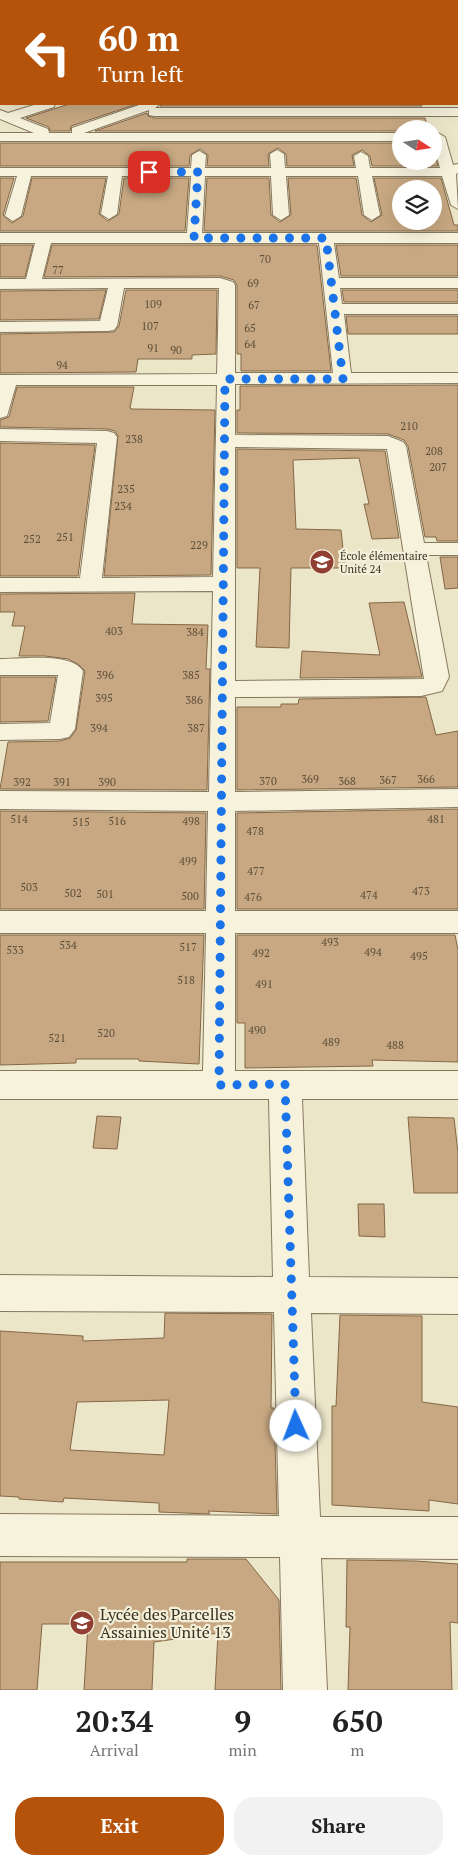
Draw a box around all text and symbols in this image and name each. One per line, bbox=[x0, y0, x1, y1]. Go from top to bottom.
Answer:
text: 60 m bbox=[98, 15, 179, 61]
icon: left bbox=[15, 20, 80, 85]
text: Turn left bbox=[98, 59, 184, 88]
north arrow bbox=[392, 120, 442, 170]
map controls bbox=[392, 120, 442, 230]
pin bbox=[128, 151, 170, 193]
icon: arrive bbox=[135, 158, 163, 186]
button: layers bbox=[392, 180, 442, 230]
house number: 70 bbox=[259, 252, 271, 266]
house number: 77 bbox=[52, 263, 64, 277]
house number: 69 bbox=[247, 276, 259, 290]
house number: 109 bbox=[144, 297, 162, 311]
house number: 67 bbox=[248, 298, 260, 312]
house number: 107 bbox=[141, 319, 159, 333]
house number: 65 bbox=[244, 321, 256, 335]
house number: 64 bbox=[244, 337, 256, 351]
house number: 91 bbox=[147, 341, 159, 355]
house number: 90 bbox=[170, 343, 182, 357]
house number: 94 bbox=[56, 358, 68, 372]
house number: 210 bbox=[400, 419, 418, 433]
house number: 238 bbox=[125, 432, 143, 446]
house number: 208 bbox=[425, 444, 443, 458]
house number: 207 bbox=[429, 460, 447, 474]
house number: 235 bbox=[117, 482, 135, 496]
house number: 234 bbox=[114, 499, 132, 513]
house number: 251 bbox=[56, 530, 74, 544]
house number: 252 bbox=[23, 532, 41, 546]
house number: 229 bbox=[190, 538, 208, 552]
school or university icon: École élémentaire Unité 24 bbox=[309, 549, 335, 575]
place label: École élémentaire Unité 24 bbox=[340, 549, 428, 576]
house number: 403 bbox=[105, 624, 123, 638]
house number: 384 bbox=[186, 625, 204, 639]
house number: 396 bbox=[96, 668, 114, 682]
house number: 385 bbox=[182, 668, 200, 682]
house number: 395 bbox=[95, 691, 113, 705]
house number: 386 bbox=[185, 693, 203, 707]
house number: 394 bbox=[90, 721, 108, 735]
house number: 387 bbox=[187, 721, 205, 735]
house number: 369 bbox=[301, 772, 319, 786]
house number: 366 bbox=[417, 772, 435, 786]
house number: 367 bbox=[379, 773, 397, 787]
house number: 370 bbox=[259, 774, 277, 788]
house number: 368 bbox=[338, 774, 356, 788]
house number: 392 bbox=[13, 775, 31, 789]
house number: 391 bbox=[53, 775, 71, 789]
house number: 390 bbox=[98, 775, 116, 789]
house number: 514 bbox=[10, 812, 28, 826]
house number: 481 bbox=[427, 812, 445, 826]
house number: 516 bbox=[108, 814, 126, 828]
house number: 498 bbox=[182, 814, 200, 828]
house number: 515 bbox=[72, 815, 90, 829]
house number: 478 bbox=[246, 824, 264, 838]
house number: 499 bbox=[179, 854, 197, 868]
house number: 477 bbox=[247, 864, 265, 878]
house number: 503 bbox=[20, 880, 38, 894]
house number: 473 bbox=[412, 884, 430, 898]
house number: 502 bbox=[64, 886, 82, 900]
house number: 501 bbox=[96, 887, 114, 901]
house number: 474 bbox=[360, 888, 378, 902]
house number: 500 bbox=[181, 889, 199, 903]
house number: 476 bbox=[244, 890, 262, 904]
house number: 493 bbox=[321, 935, 339, 949]
house number: 534 bbox=[59, 938, 77, 952]
house number: 517 bbox=[179, 940, 197, 954]
house number: 533 bbox=[6, 943, 24, 957]
house number: 494 bbox=[364, 945, 382, 959]
house number: 492 bbox=[252, 946, 270, 960]
house number: 495 bbox=[410, 949, 428, 963]
house number: 518 bbox=[177, 973, 195, 987]
house number: 491 bbox=[255, 977, 273, 991]
house number: 490 bbox=[248, 1023, 266, 1037]
house number: 520 bbox=[97, 1026, 115, 1040]
house number: 521 bbox=[48, 1031, 66, 1045]
house number: 489 bbox=[322, 1035, 340, 1049]
house number: 488 bbox=[386, 1038, 404, 1052]
position arrow bbox=[269, 1399, 321, 1451]
place label: Lycée des Parcelles Assainies Unité 13 bbox=[100, 1603, 234, 1643]
school or university icon: Lycée des Parcelles Assainies Unité 13 bbox=[69, 1610, 95, 1636]
text: 20:34 bbox=[75, 1701, 153, 1741]
text: 9 bbox=[234, 1701, 251, 1741]
text: 650 bbox=[332, 1701, 383, 1741]
text: Arrival bbox=[90, 1739, 139, 1761]
text: min bbox=[229, 1739, 257, 1761]
text: m bbox=[350, 1739, 364, 1761]
button: Exit bbox=[15, 1797, 224, 1855]
button: Share bbox=[234, 1797, 443, 1855]

